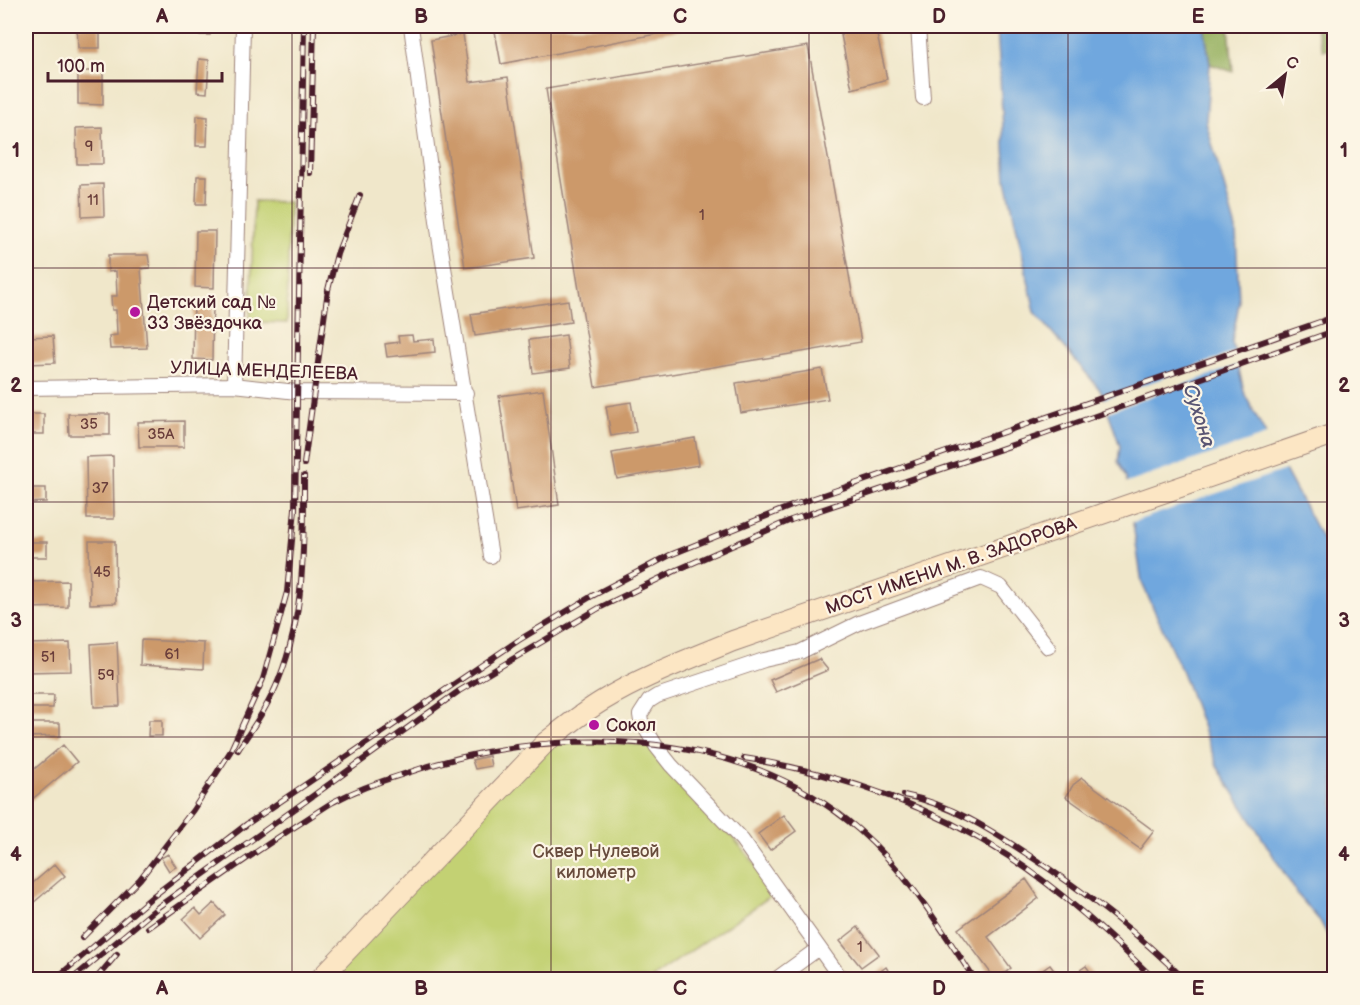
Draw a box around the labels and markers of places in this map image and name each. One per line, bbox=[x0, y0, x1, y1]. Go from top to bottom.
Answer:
place label: Детский сад № 33 Звёздочка bbox=[147, 292, 276, 334]
marker: Детский сад № 33 Звёздочка bbox=[128, 305, 142, 319]
place label: Сокол bbox=[606, 715, 656, 736]
marker: Сокол bbox=[587, 718, 601, 732]

